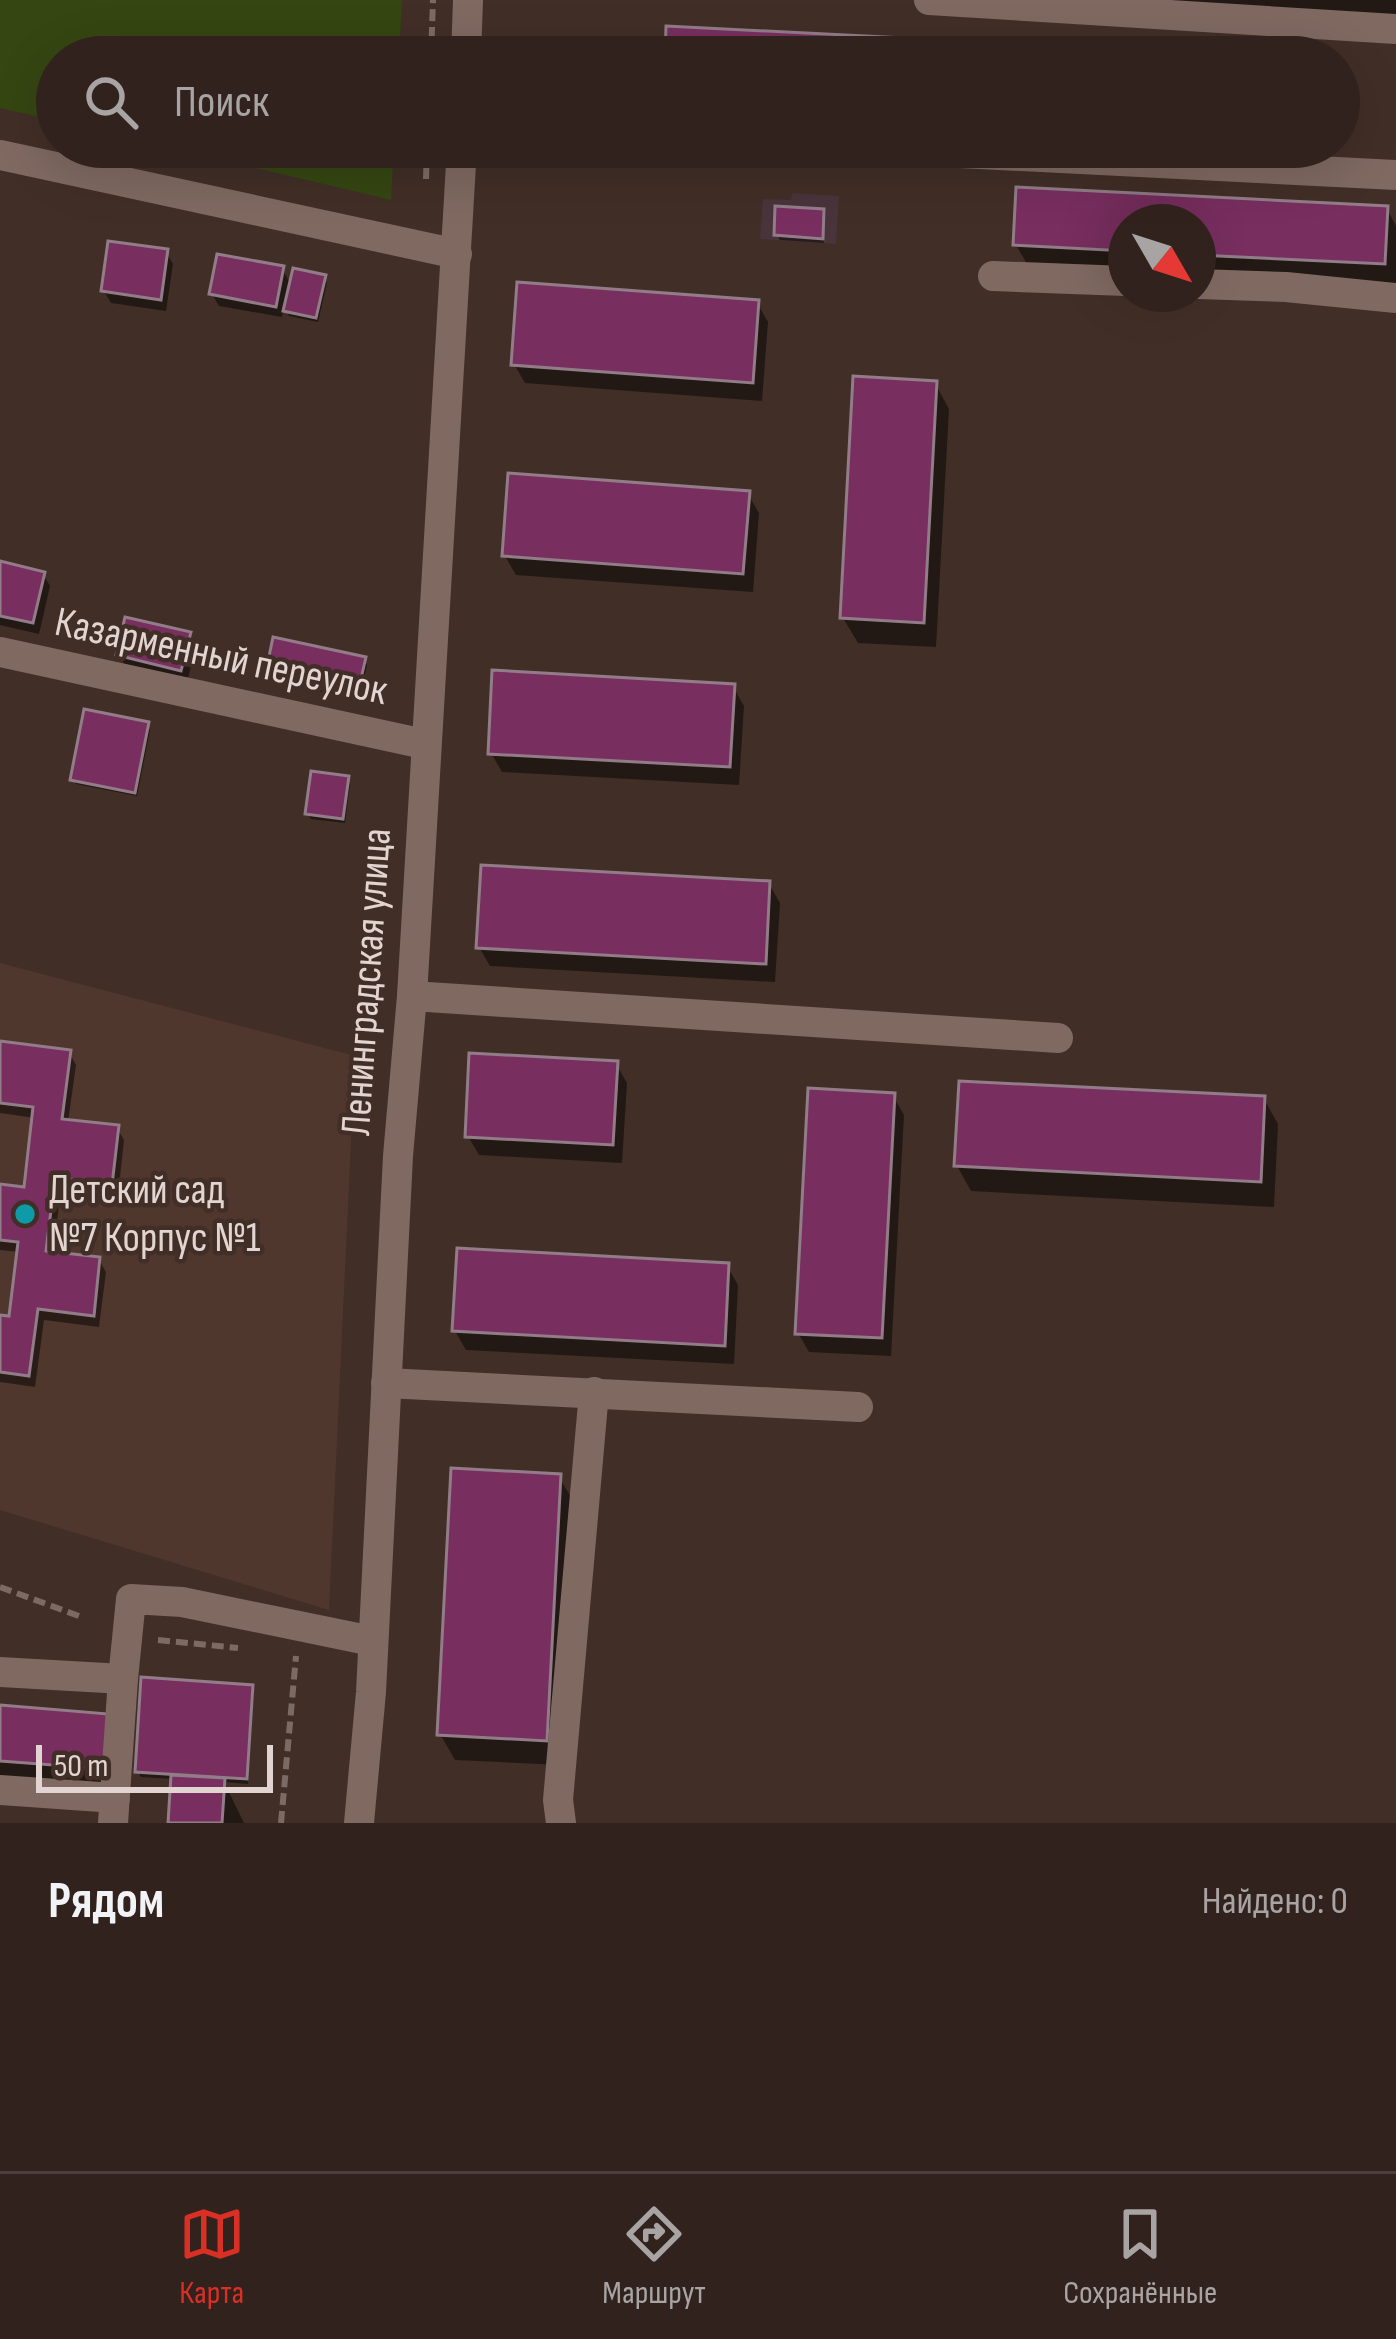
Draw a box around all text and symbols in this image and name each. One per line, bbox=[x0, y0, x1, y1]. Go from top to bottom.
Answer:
search box bbox=[36, 36, 1360, 168]
icon: search bbox=[78, 69, 144, 135]
text: Поиск bbox=[174, 75, 269, 130]
north arrow bbox=[1108, 204, 1216, 312]
street label: Казарменный переулок bbox=[50, 597, 392, 717]
street label: Ленинградская улица bbox=[331, 826, 403, 1138]
place label: Детский сад №7 Корпус №1 bbox=[49, 1165, 261, 1264]
marker: Детский сад №7 Корпус №1 bbox=[12, 1201, 38, 1227]
scale bar bbox=[36, 1739, 273, 1792]
text: 50 m bbox=[54, 1746, 108, 1786]
text: Рядом bbox=[48, 1871, 164, 1932]
text: Найдено: 0 bbox=[1202, 1878, 1348, 1925]
tab: Карта bbox=[179, 2201, 245, 2313]
tab: Маршрут bbox=[602, 2201, 706, 2313]
tab: Сохранённые bbox=[1063, 2201, 1217, 2313]

